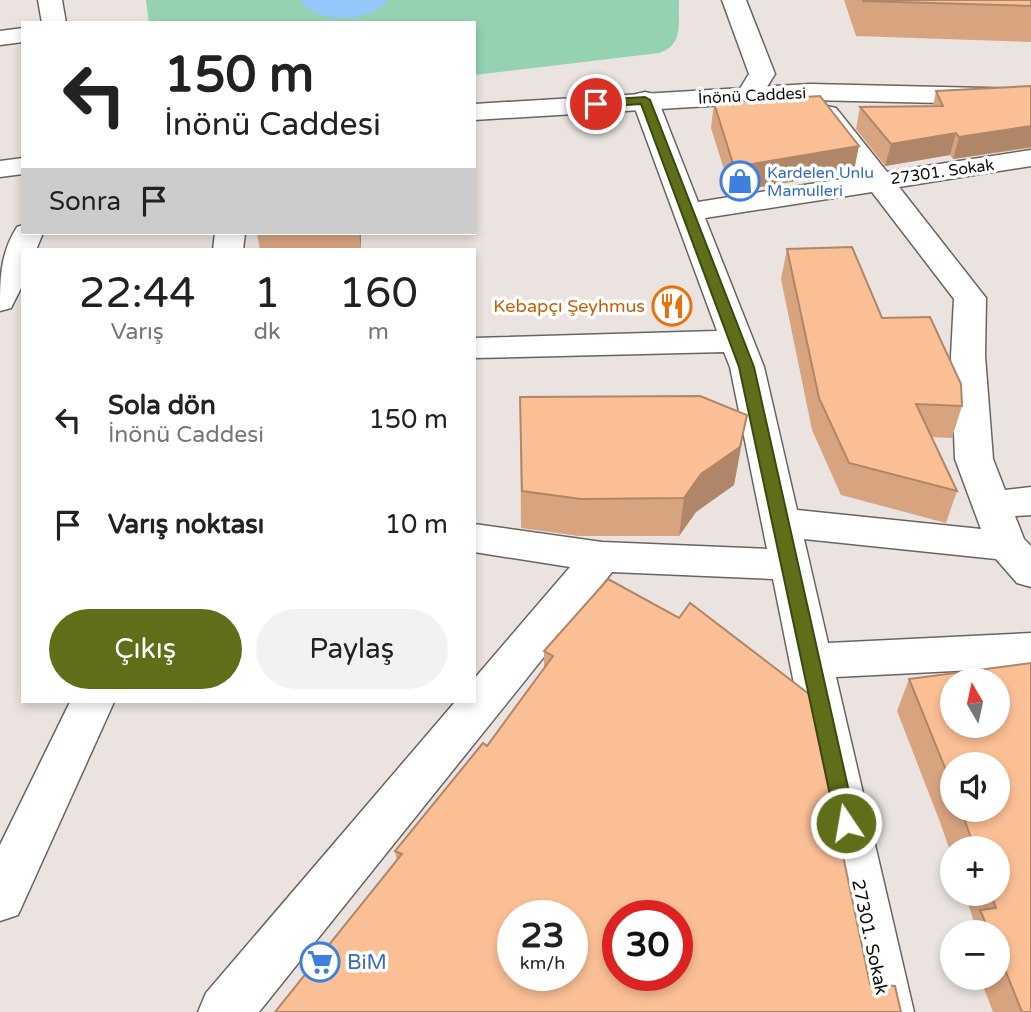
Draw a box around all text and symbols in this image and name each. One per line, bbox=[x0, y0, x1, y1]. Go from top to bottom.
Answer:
text: 150 m bbox=[164, 46, 314, 105]
icon: left bbox=[49, 49, 140, 140]
pin bbox=[566, 74, 626, 134]
street label: İnönü Caddesi bbox=[697, 83, 807, 109]
icon: arrive bbox=[577, 85, 615, 123]
text: İnönü Caddesi bbox=[164, 106, 381, 144]
street label: 27301. Sokak bbox=[889, 155, 996, 189]
shop icon: Kardelen Unlu Mamulleri bbox=[719, 160, 761, 202]
place label: Kardelen Unlu Mamulleri bbox=[767, 163, 874, 201]
icon: arrive bbox=[135, 182, 173, 220]
text: Sonra bbox=[49, 186, 121, 217]
text: 22:44 bbox=[79, 268, 196, 319]
text: 1 bbox=[254, 268, 280, 319]
text: 160 bbox=[339, 268, 418, 319]
restaurant icon: Kebapçı Şeyhmus bbox=[651, 285, 693, 327]
place label: Kebapçı Şeyhmus bbox=[493, 295, 645, 317]
text: Varış bbox=[111, 318, 164, 346]
text: dk bbox=[254, 318, 281, 346]
text: m bbox=[368, 318, 389, 346]
text: Sola dön bbox=[108, 390, 216, 421]
icon: left bbox=[49, 401, 87, 439]
text: 150 m bbox=[368, 404, 448, 435]
text: İnönü Caddesi bbox=[108, 421, 264, 449]
icon: arrive bbox=[49, 506, 87, 544]
text: Varış noktası bbox=[108, 509, 264, 540]
text: 10 m bbox=[385, 509, 448, 540]
button: Çıkış bbox=[49, 609, 242, 689]
button: Paylaş bbox=[256, 609, 448, 689]
north arrow bbox=[940, 668, 1010, 738]
map controls bbox=[940, 668, 1010, 990]
button: sound bbox=[940, 752, 1010, 822]
position arrow bbox=[809, 786, 883, 860]
button: + bbox=[940, 836, 1010, 906]
street label: 27301. Sokak bbox=[847, 877, 893, 997]
speed limit sign: 30 bbox=[602, 900, 693, 991]
text: 23 bbox=[521, 915, 564, 957]
button: − bbox=[940, 920, 1010, 990]
supermarket icon: BiM bbox=[299, 941, 341, 983]
place label: BiM bbox=[347, 950, 387, 975]
text: km/h bbox=[520, 952, 565, 974]

